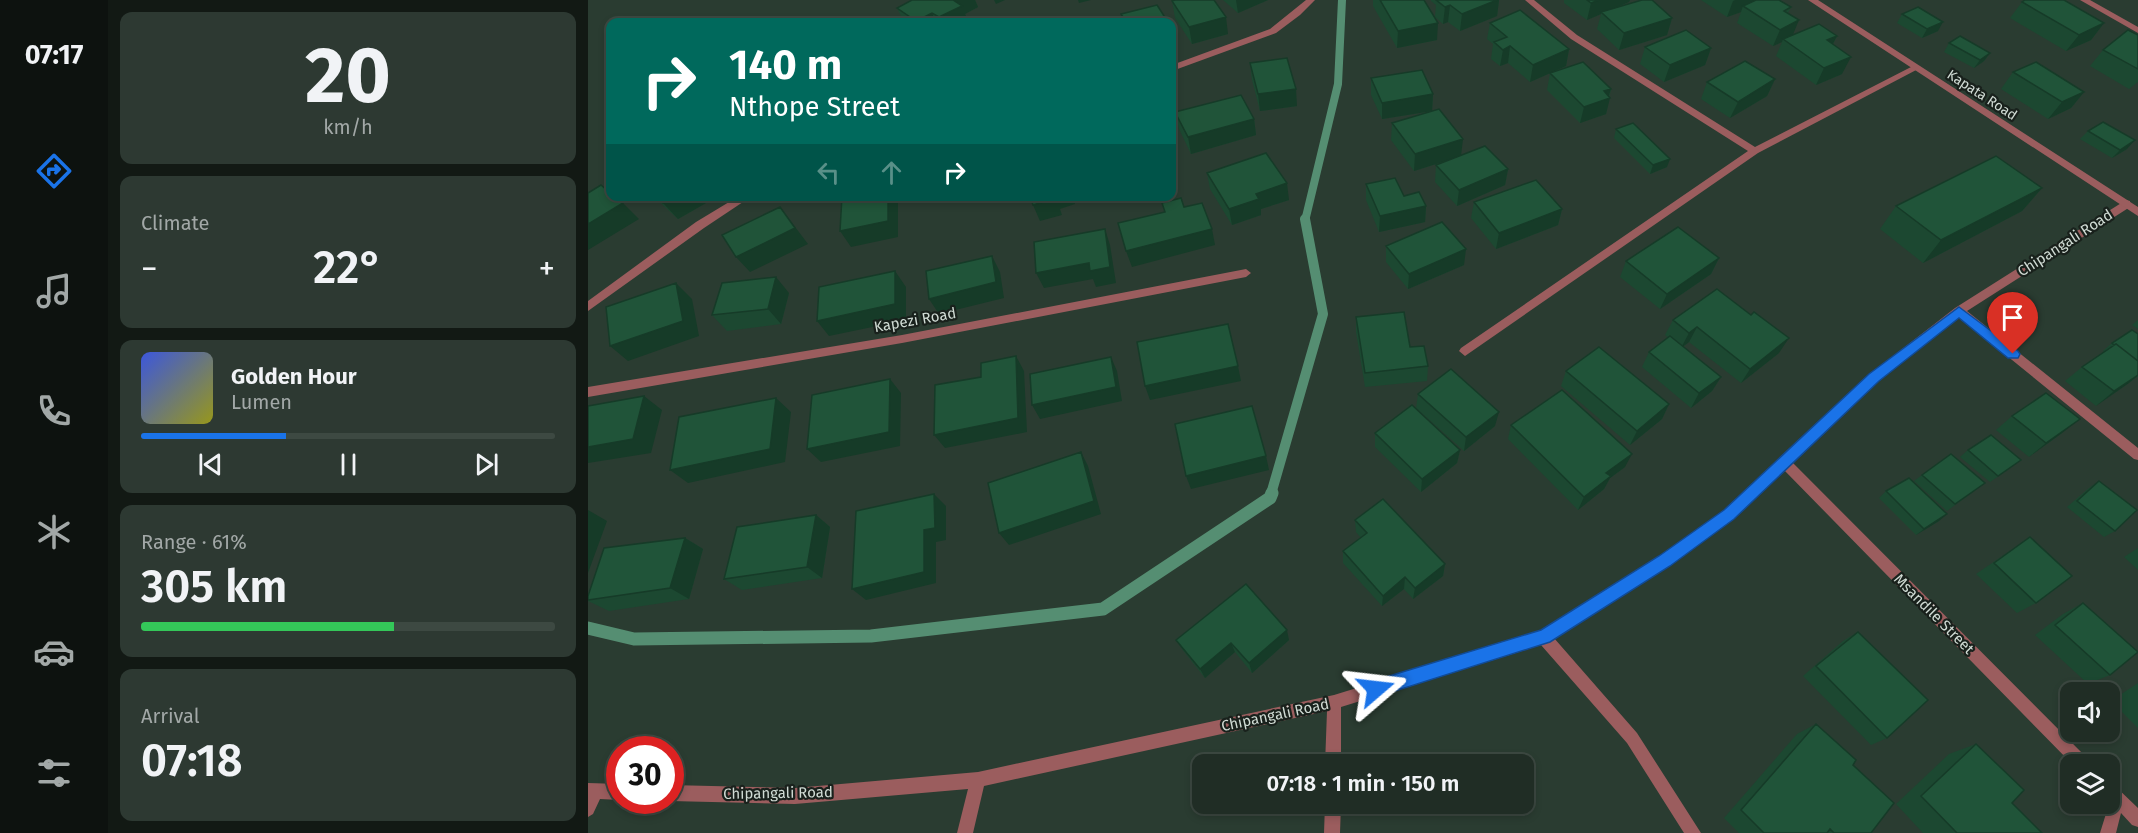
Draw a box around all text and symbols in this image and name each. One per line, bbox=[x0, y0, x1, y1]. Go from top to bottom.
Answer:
text: 20 bbox=[305, 29, 391, 123]
text: 07:17 bbox=[25, 39, 83, 71]
text: 140 m bbox=[729, 40, 842, 90]
icon: right bbox=[630, 42, 708, 120]
street label: Kapata Road bbox=[1944, 66, 2020, 124]
text: Nthope Street bbox=[729, 91, 900, 123]
text: km/h bbox=[323, 115, 373, 139]
icon: directions bbox=[33, 150, 75, 192]
icon: left bbox=[812, 156, 845, 189]
icon: ahead bbox=[875, 156, 908, 189]
icon: right bbox=[938, 156, 971, 189]
street label: Chipangali Road bbox=[2014, 206, 2116, 280]
text: Climate bbox=[141, 211, 209, 235]
text: 22° bbox=[313, 241, 383, 295]
text: − bbox=[141, 249, 158, 289]
text: + bbox=[539, 249, 555, 289]
icon: music bbox=[33, 270, 75, 312]
pin bbox=[1987, 292, 2038, 354]
icon: arrive bbox=[1996, 301, 2029, 334]
street label: Kapezi Road bbox=[872, 304, 958, 336]
text: Golden Hour bbox=[231, 363, 357, 390]
icon: phone bbox=[33, 390, 75, 432]
text: Lumen bbox=[231, 390, 292, 414]
icon: previous bbox=[194, 448, 227, 481]
icon: pause bbox=[332, 448, 365, 481]
icon: next bbox=[470, 448, 503, 481]
icon: climate bbox=[33, 511, 75, 553]
text: Range · 61% bbox=[141, 530, 247, 554]
text: 305 km bbox=[141, 560, 287, 614]
street label: Msandile Street bbox=[1890, 570, 1978, 658]
icon: car bbox=[33, 631, 75, 673]
position arrow bbox=[1344, 657, 1408, 721]
map controls bbox=[2060, 682, 2120, 814]
button: sound bbox=[2060, 682, 2120, 742]
street label: Chipangali Road bbox=[1219, 695, 1331, 735]
text: Arrival bbox=[141, 704, 200, 728]
text: 07:18 bbox=[141, 734, 243, 788]
speed limit sign: 30 bbox=[606, 736, 684, 814]
icon: filters bbox=[33, 752, 75, 794]
button: layers bbox=[2060, 754, 2120, 814]
text: 07:18 · 1 min · 150 m bbox=[1266, 770, 1460, 797]
street label: Chipangali Road bbox=[723, 783, 833, 803]

